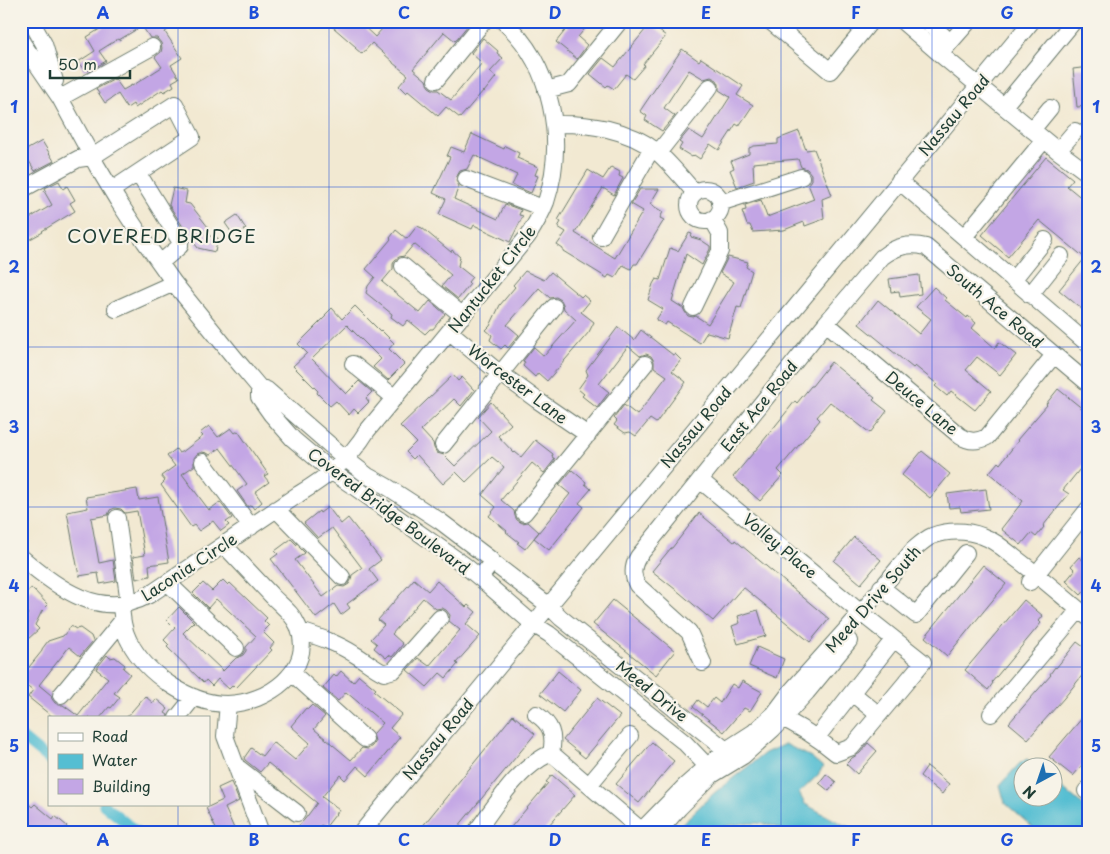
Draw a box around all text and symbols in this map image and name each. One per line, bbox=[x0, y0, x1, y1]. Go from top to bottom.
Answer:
text: A bbox=[97, 0, 110, 24]
text: B bbox=[249, 0, 260, 24]
text: C bbox=[398, 0, 410, 24]
text: D bbox=[549, 0, 561, 24]
text: E bbox=[701, 0, 711, 24]
text: F bbox=[851, 0, 861, 24]
text: G bbox=[1000, 0, 1014, 24]
scale bar bbox=[50, 48, 130, 80]
text: 50 m bbox=[58, 52, 97, 75]
street label: Nassau Road bbox=[912, 68, 995, 160]
text: 1 bbox=[10, 94, 18, 118]
text: 1 bbox=[1092, 94, 1100, 118]
street label: Nantucket Circle bbox=[442, 220, 541, 337]
district label: COVERED BRIDGE bbox=[67, 221, 257, 249]
text: 2 bbox=[8, 254, 20, 278]
text: 2 bbox=[1090, 254, 1102, 278]
street label: South Ace Road bbox=[942, 257, 1049, 353]
street label: Worcester Lane bbox=[463, 338, 574, 429]
street label: East Ace Road bbox=[714, 355, 803, 456]
street label: Deuce Lane bbox=[881, 365, 964, 440]
street label: Nassau Road bbox=[654, 380, 737, 472]
text: 3 bbox=[9, 414, 19, 438]
text: 3 bbox=[1091, 414, 1101, 438]
street label: Covered Bridge Boulevard bbox=[303, 441, 476, 579]
street label: Volley Place bbox=[738, 507, 823, 583]
street label: Laconia Circle bbox=[136, 526, 241, 606]
street label: Meed Drive South bbox=[819, 539, 926, 657]
text: 4 bbox=[9, 573, 20, 597]
text: 4 bbox=[1091, 573, 1102, 597]
street label: Meed Drive bbox=[611, 654, 694, 727]
street label: Nassau Road bbox=[396, 692, 479, 784]
legend bbox=[48, 716, 210, 806]
text: Road bbox=[92, 724, 128, 747]
text: 5 bbox=[9, 733, 19, 757]
text: 5 bbox=[1091, 733, 1101, 757]
text: Water bbox=[92, 748, 137, 771]
north arrow bbox=[1012, 756, 1062, 806]
text: Building bbox=[92, 774, 151, 797]
text: N bbox=[1018, 781, 1040, 804]
text: A bbox=[97, 827, 110, 851]
text: B bbox=[249, 827, 260, 851]
text: C bbox=[398, 827, 410, 851]
text: D bbox=[549, 827, 561, 851]
text: E bbox=[701, 827, 711, 851]
text: F bbox=[851, 827, 861, 851]
text: G bbox=[1000, 827, 1014, 851]

